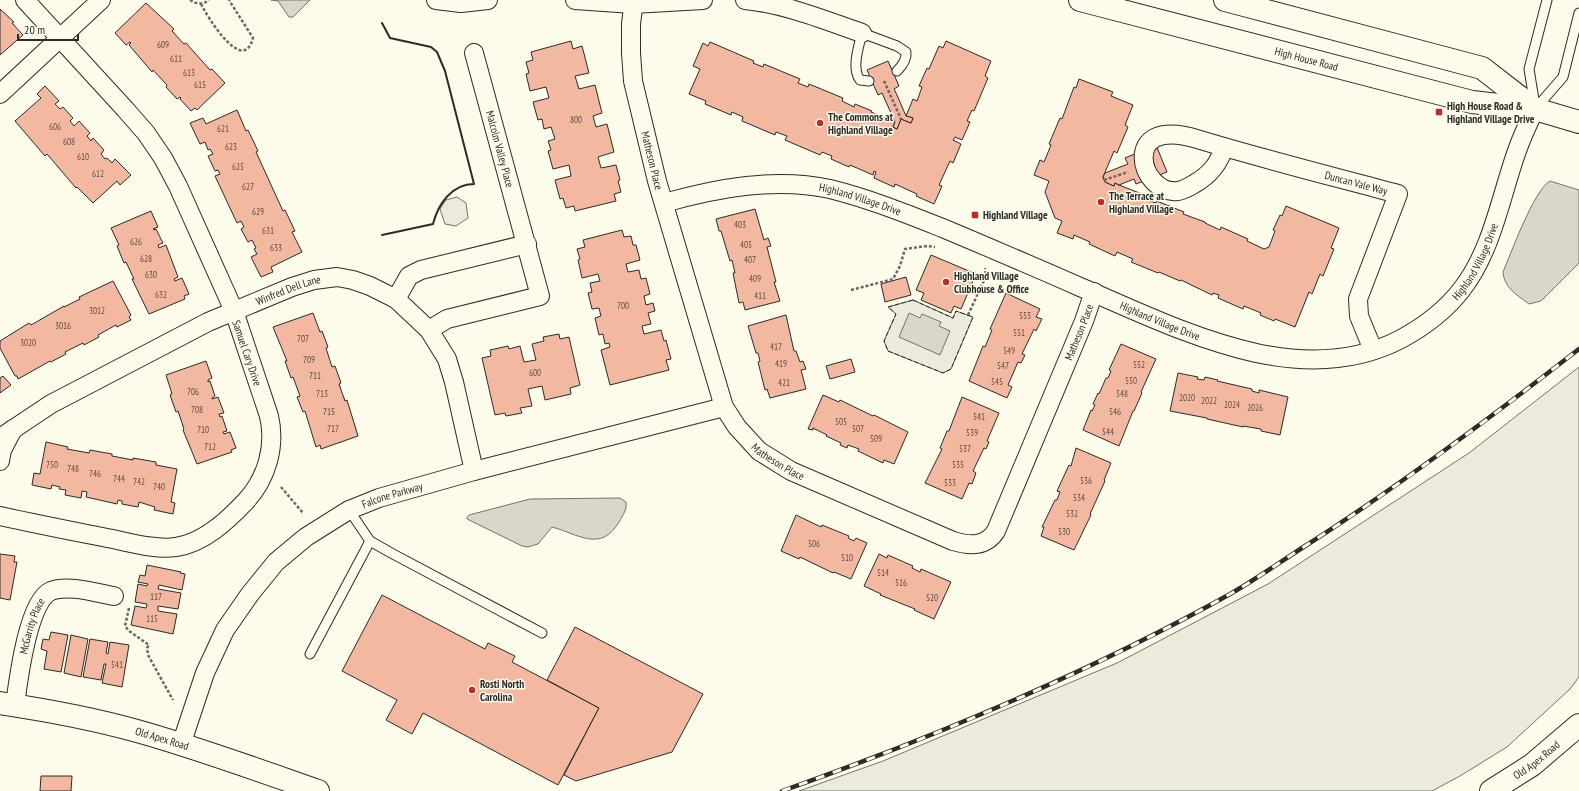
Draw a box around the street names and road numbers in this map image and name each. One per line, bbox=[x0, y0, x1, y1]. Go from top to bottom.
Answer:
street label: High House Road bbox=[1273, 44, 1340, 74]
street label: Malcolm Valley Place bbox=[483, 109, 517, 189]
street label: Matheson Place bbox=[638, 130, 666, 192]
street label: Duncan Vale Way bbox=[1323, 168, 1390, 198]
street label: Highland Village Drive bbox=[818, 180, 904, 218]
street label: Highland Village Drive bbox=[1449, 221, 1501, 303]
street label: Winfred Dell Lane bbox=[254, 272, 322, 308]
street label: Highland Village Drive bbox=[1118, 298, 1202, 343]
street label: Matheson Place bbox=[1061, 302, 1097, 363]
street label: Samuel Cary Drive bbox=[229, 318, 265, 388]
street label: Matheson Place bbox=[748, 440, 807, 483]
street label: Falcone Parkway bbox=[360, 479, 425, 511]
street label: McGarrity Place bbox=[16, 595, 48, 655]
street label: Old Apex Road bbox=[134, 724, 191, 753]
street label: Old Apex Road bbox=[1510, 737, 1563, 782]

